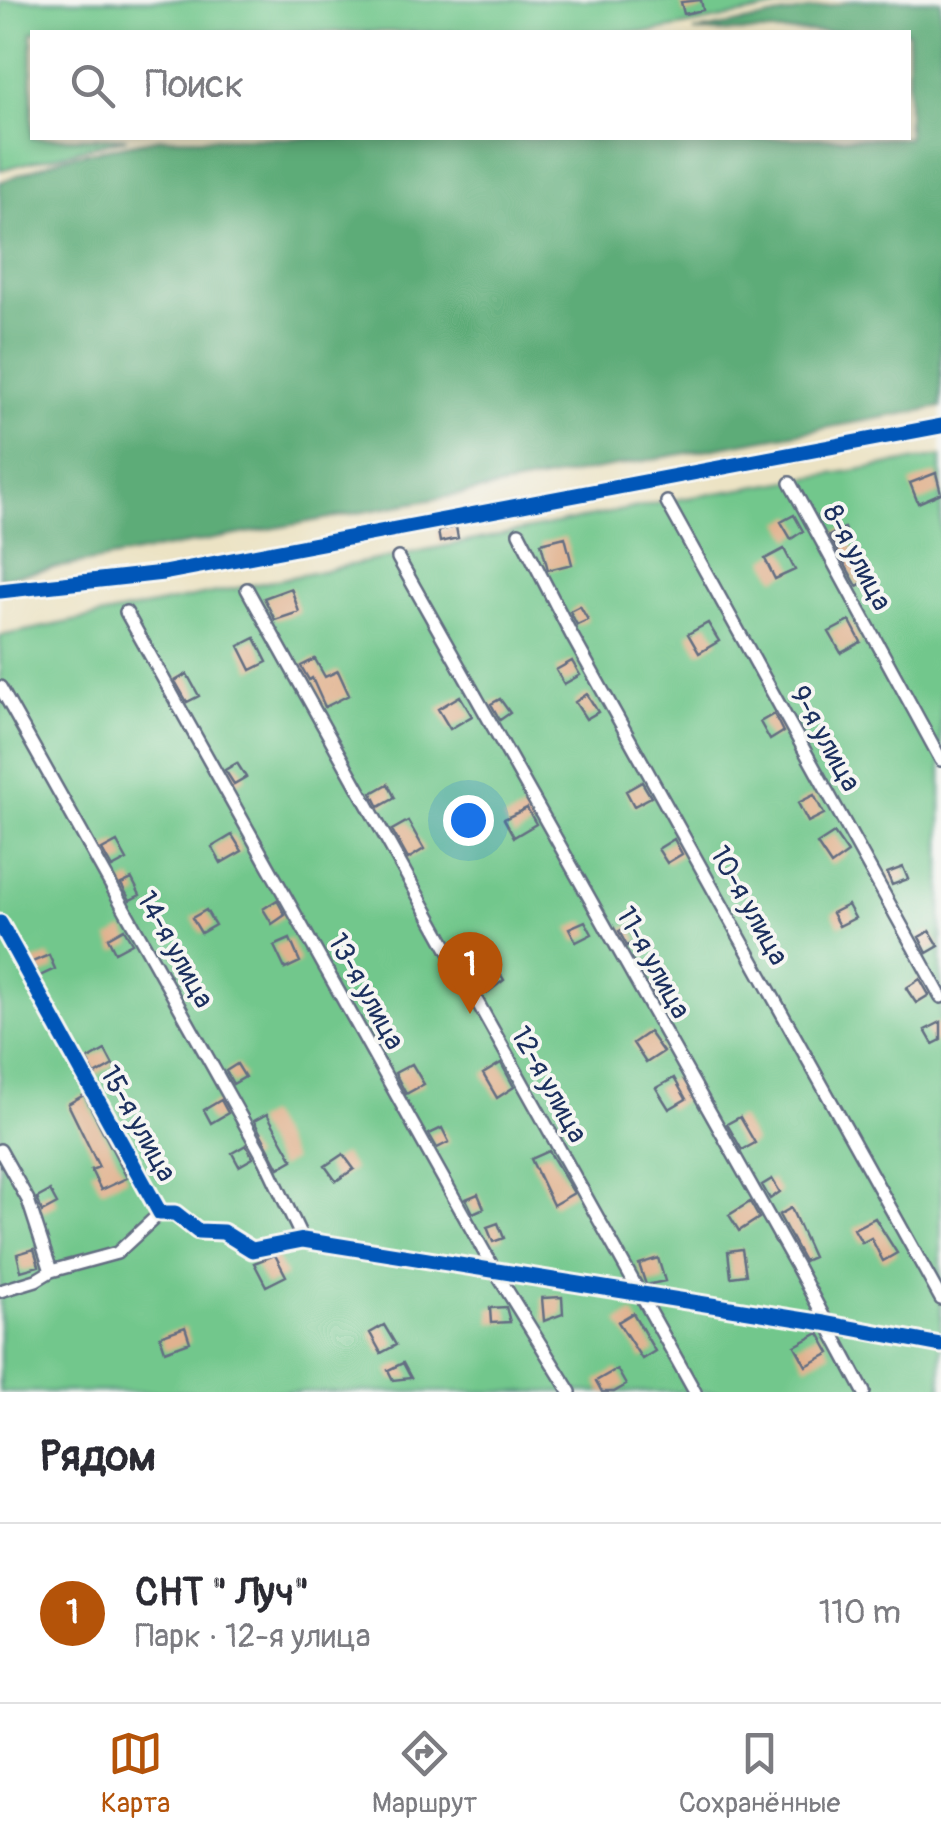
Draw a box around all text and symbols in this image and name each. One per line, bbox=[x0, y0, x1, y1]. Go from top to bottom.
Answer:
search box bbox=[30, 30, 911, 140]
icon: search bbox=[65, 58, 120, 113]
text: Поиск bbox=[145, 61, 244, 109]
street label: 8-я улица bbox=[814, 499, 899, 617]
street label: 9-я улица bbox=[781, 680, 868, 798]
your location bbox=[443, 795, 494, 846]
street label: 10-я улица bbox=[702, 840, 796, 971]
street label: 14-я улица bbox=[128, 885, 221, 1014]
street label: 11-я улица bbox=[608, 901, 698, 1025]
street label: 13-я улица bbox=[319, 927, 412, 1056]
pin: 1 bbox=[438, 932, 502, 1014]
street label: 12-я улица bbox=[502, 1020, 595, 1149]
street label: 15-я улица bbox=[92, 1060, 184, 1188]
text: Рядом bbox=[40, 1431, 156, 1483]
text: СНТ " Луч" bbox=[135, 1569, 309, 1617]
text: 1 bbox=[66, 1593, 79, 1633]
text: 110 m bbox=[819, 1593, 901, 1633]
text: Парк · 12-я улица bbox=[135, 1617, 371, 1657]
tab: Карта bbox=[101, 1726, 170, 1821]
tab: Маршрут bbox=[372, 1726, 477, 1821]
tab: Сохранённые bbox=[679, 1726, 840, 1821]

